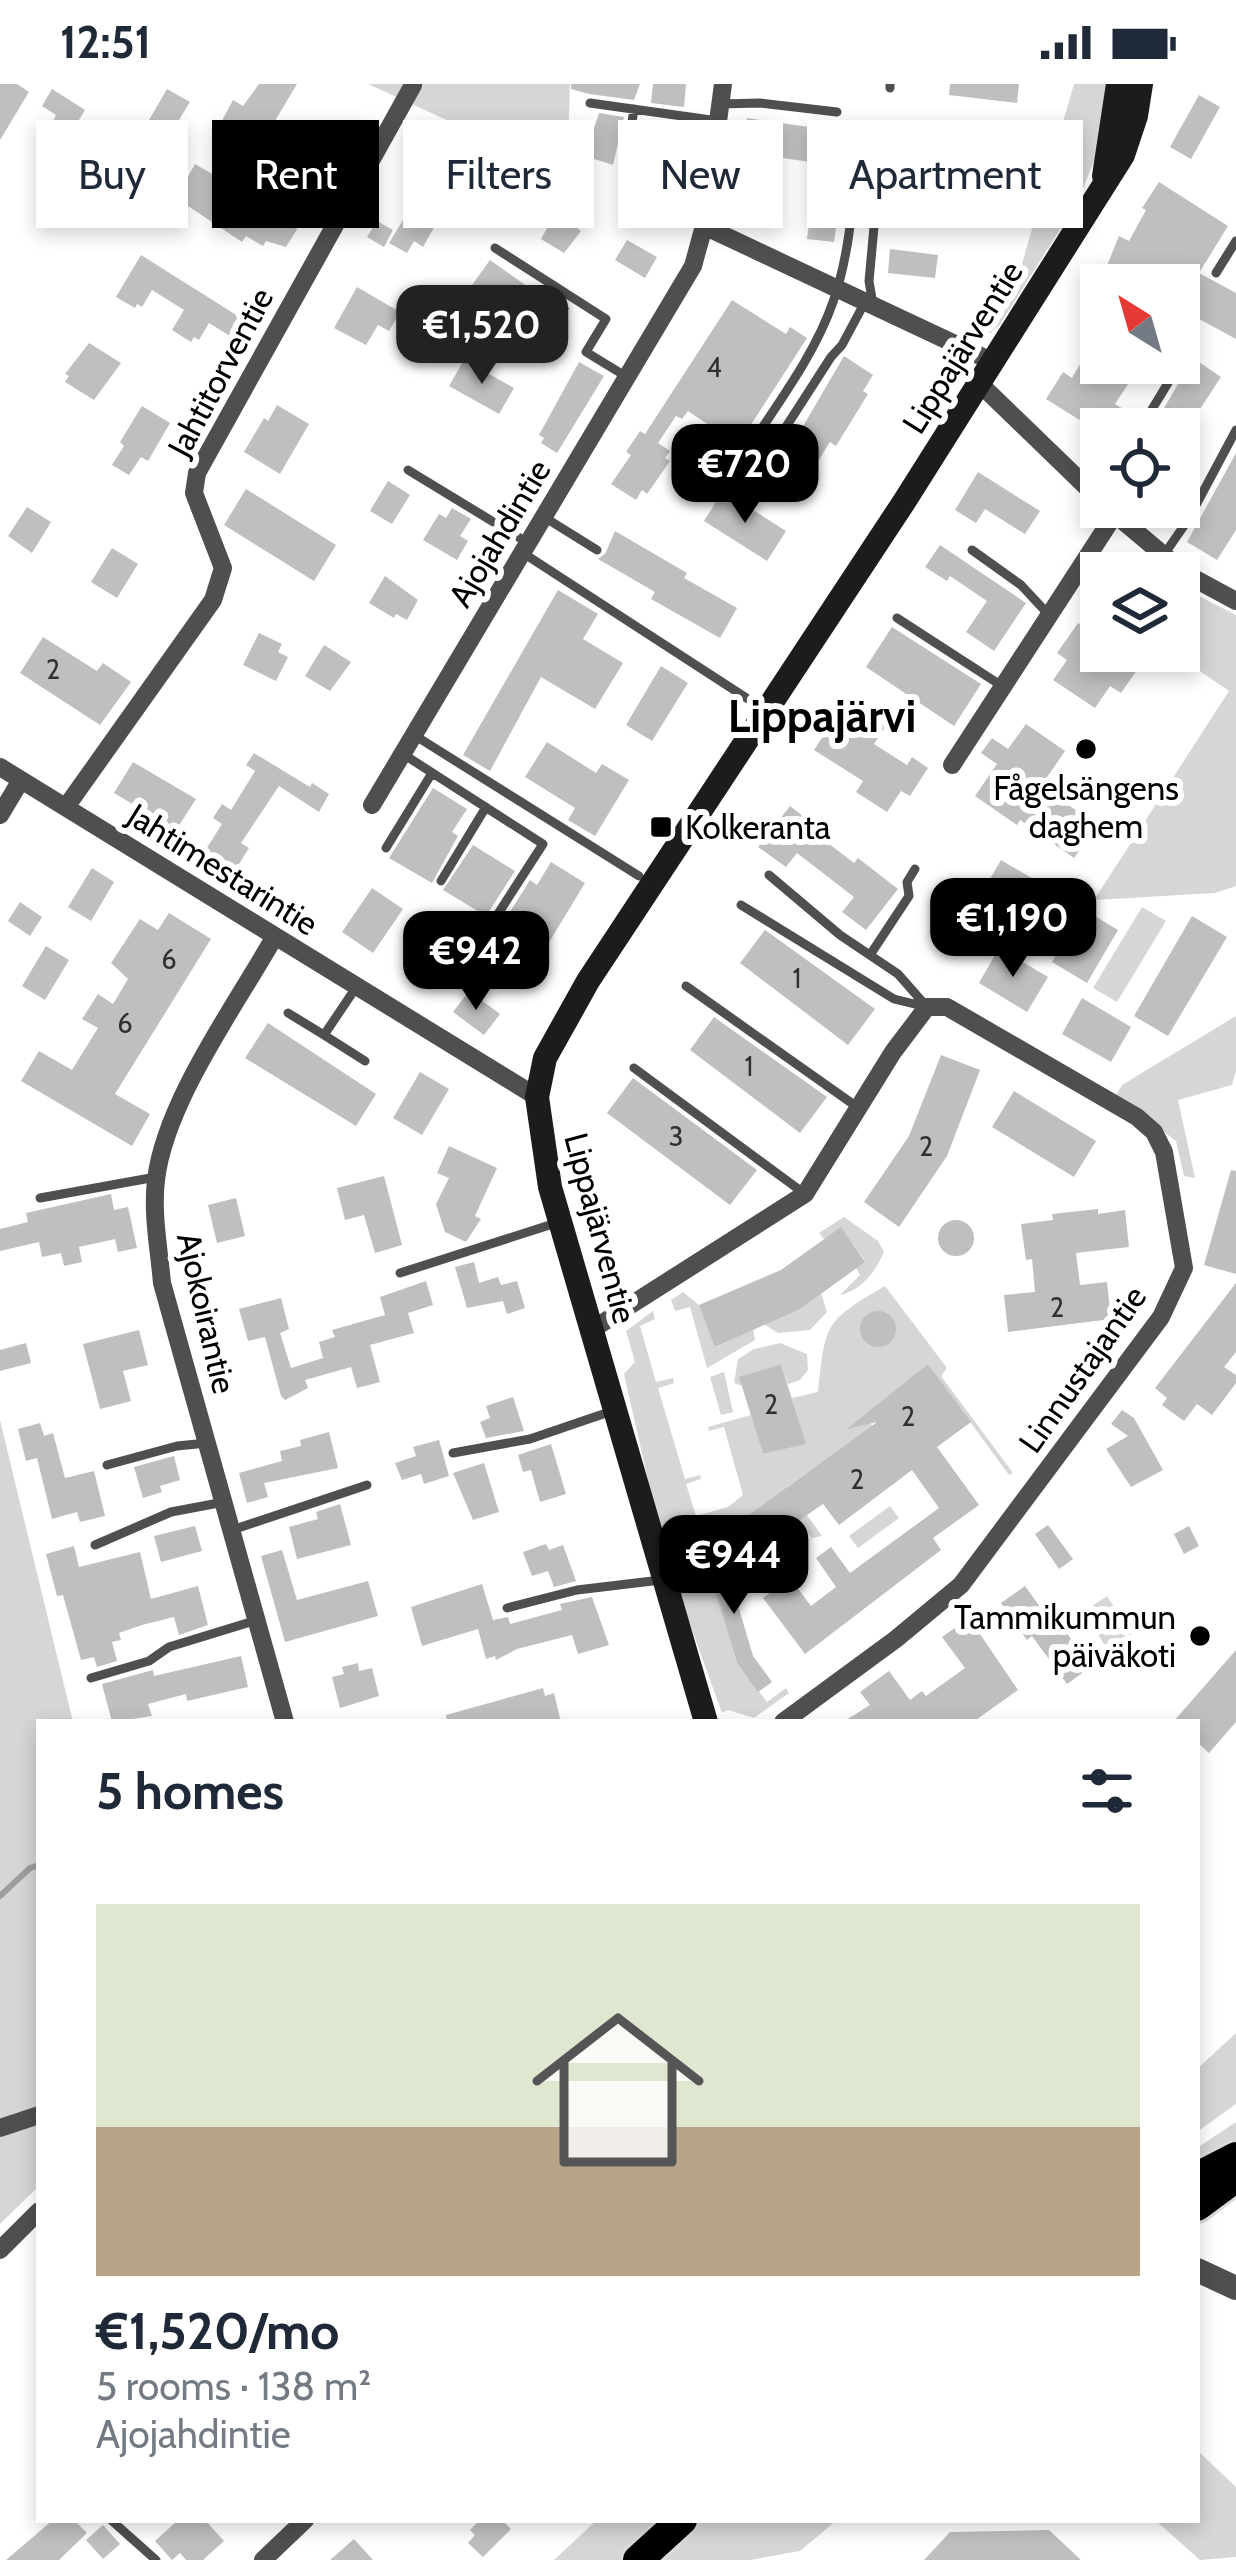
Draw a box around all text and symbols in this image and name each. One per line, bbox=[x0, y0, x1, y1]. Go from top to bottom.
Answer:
text: 12:51 bbox=[60, 15, 151, 69]
chip: Buy bbox=[36, 120, 188, 228]
chip: Rent bbox=[212, 120, 379, 228]
chip: Filters bbox=[403, 120, 594, 228]
chip: New bbox=[618, 120, 783, 228]
chip: Apartment bbox=[807, 120, 1083, 228]
street label: Lippajärventie bbox=[893, 254, 1031, 440]
north arrow bbox=[1080, 264, 1200, 384]
map controls bbox=[1080, 264, 1200, 672]
street label: Jahtitorventie bbox=[158, 281, 281, 464]
pin: €1,520 bbox=[384, 285, 580, 387]
text: €1,520 bbox=[423, 300, 541, 348]
house number: 4 bbox=[706, 351, 722, 384]
button: locate bbox=[1080, 408, 1200, 528]
pin: €720 bbox=[674, 424, 816, 526]
text: €720 bbox=[698, 439, 792, 487]
street label: Ajojahdintie bbox=[439, 452, 559, 614]
button: layers bbox=[1080, 552, 1200, 672]
house number: 2 bbox=[46, 653, 60, 686]
district label: Lippajärvi bbox=[728, 689, 916, 743]
marker: Fågelsängens daghem bbox=[1073, 736, 1099, 762]
place label: Fågelsängens daghem bbox=[993, 768, 1179, 846]
street label: Jahtimestarintie bbox=[120, 794, 326, 943]
place label: Kolkeranta bbox=[685, 807, 831, 847]
marker: Kolkeranta bbox=[648, 814, 674, 840]
pin: €1,190 bbox=[915, 878, 1111, 980]
text: €1,190 bbox=[957, 893, 1069, 941]
pin: €942 bbox=[405, 911, 547, 1013]
text: €942 bbox=[430, 926, 522, 974]
house number: 6 bbox=[161, 943, 177, 976]
house number: 1 bbox=[793, 962, 801, 995]
house number: 6 bbox=[117, 1007, 133, 1040]
house number: 1 bbox=[745, 1050, 753, 1083]
house number: 3 bbox=[669, 1120, 683, 1153]
street label: Lippajärventie bbox=[556, 1128, 646, 1328]
house number: 2 bbox=[919, 1130, 933, 1163]
street label: Ajokoirantie bbox=[169, 1229, 245, 1397]
street label: Linnustajantie bbox=[1010, 1278, 1154, 1460]
house number: 2 bbox=[1050, 1291, 1064, 1324]
house number: 2 bbox=[764, 1388, 778, 1421]
house number: 2 bbox=[901, 1400, 915, 1433]
house number: 2 bbox=[850, 1463, 864, 1496]
pin: €944 bbox=[663, 1515, 805, 1617]
text: €944 bbox=[686, 1530, 782, 1578]
place label: Tammikummun päiväkoti bbox=[954, 1597, 1176, 1675]
marker: Tammikummun päiväkoti bbox=[1187, 1623, 1213, 1649]
icon: filters bbox=[1074, 1758, 1140, 1824]
text: 5 homes bbox=[96, 1760, 284, 1822]
icon: home bbox=[510, 1982, 726, 2198]
text: €1,520/mo bbox=[96, 2300, 339, 2362]
text: 5 rooms · 138 m² bbox=[96, 2362, 371, 2410]
text: Ajojahdintie bbox=[96, 2410, 291, 2458]

